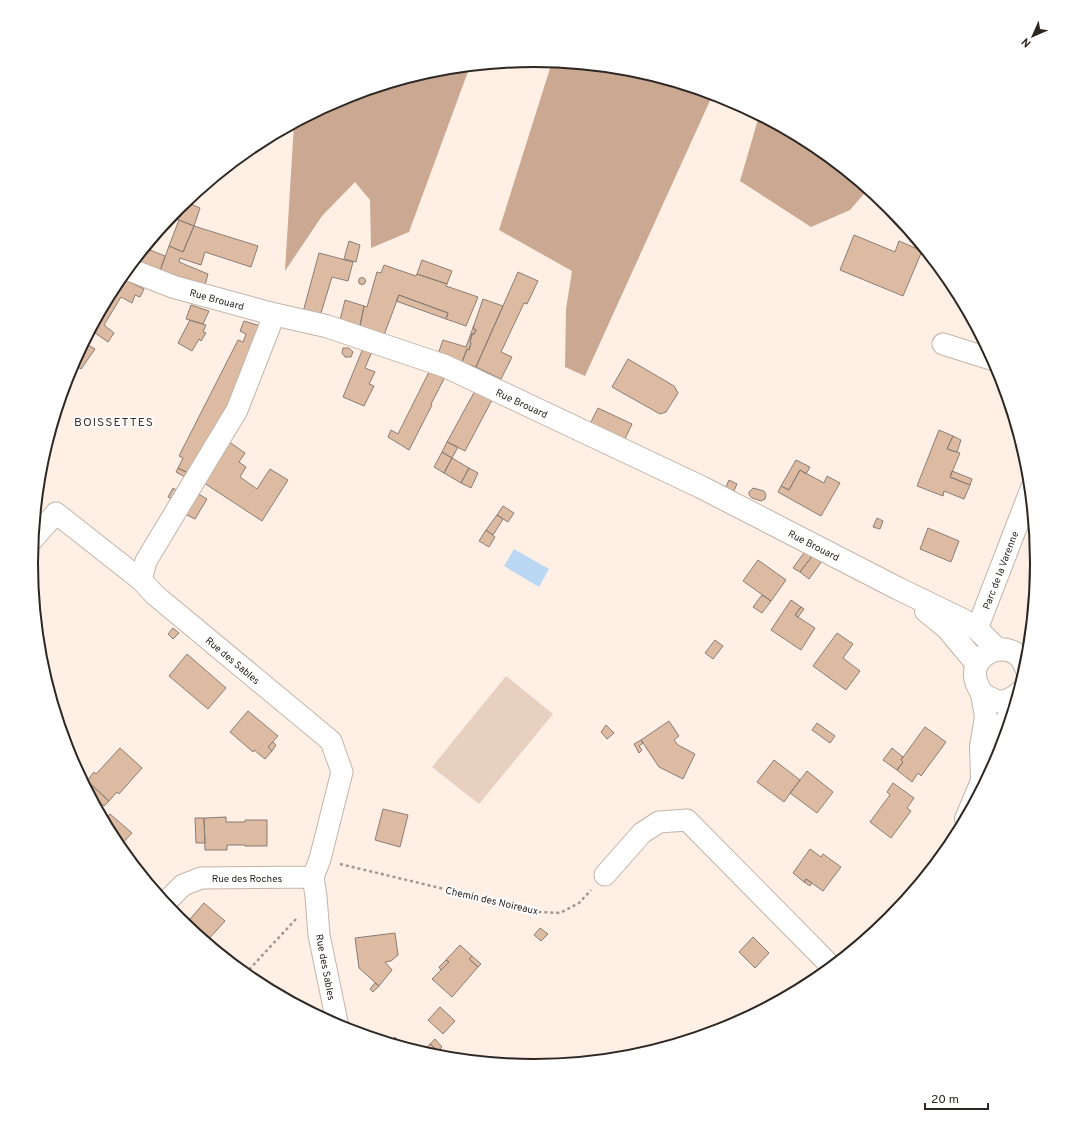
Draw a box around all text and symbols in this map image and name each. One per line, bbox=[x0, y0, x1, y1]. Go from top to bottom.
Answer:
north arrow bbox=[1013, 16, 1053, 56]
text: N bbox=[1019, 35, 1034, 50]
street label: Rue Brouard bbox=[188, 287, 245, 314]
street label: Rue Brouard bbox=[493, 387, 549, 422]
district label: BOISSETTES bbox=[74, 415, 154, 431]
street label: Rue Brouard bbox=[785, 528, 841, 565]
street label: Parc de la Varenne bbox=[980, 530, 1022, 612]
street label: Rue des Sables bbox=[202, 635, 262, 688]
street label: Rue des Roches bbox=[212, 873, 283, 886]
street label: Chemin des Noireaux bbox=[444, 884, 539, 918]
street label: Rue des Sables bbox=[312, 933, 337, 1002]
scale bar bbox=[925, 1085, 988, 1111]
text: 20 m bbox=[931, 1092, 959, 1108]

